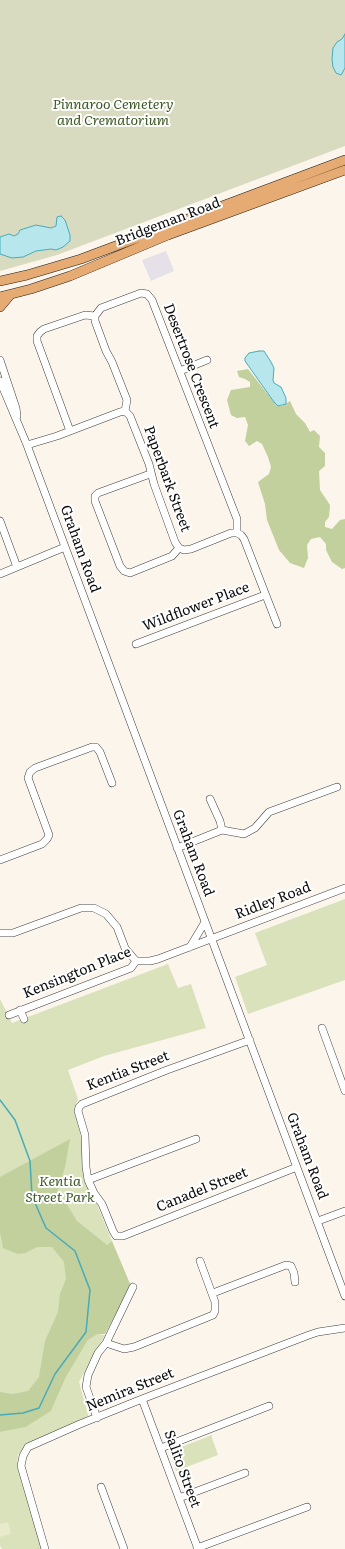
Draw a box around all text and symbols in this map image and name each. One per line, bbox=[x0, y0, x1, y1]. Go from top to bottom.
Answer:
park label: Pinnaroo Cemetery and Crematorium bbox=[52, 97, 174, 130]
street label: Bridgeman Road bbox=[113, 194, 223, 250]
street label: Desertrose Crescent bbox=[159, 301, 223, 431]
street label: Paperbark Street bbox=[140, 424, 194, 534]
street label: Graham Road bbox=[56, 503, 104, 595]
street label: Wildflower Place bbox=[140, 579, 252, 635]
street label: Graham Road bbox=[169, 807, 217, 899]
street label: Ridley Road bbox=[233, 879, 313, 923]
street label: Kensington Place bbox=[21, 944, 133, 1002]
street label: Kentia Street bbox=[84, 1048, 172, 1094]
street label: Graham Road bbox=[283, 1110, 331, 1202]
street label: Canadel Street bbox=[154, 1164, 250, 1216]
park label: Kentia Street Park bbox=[25, 1174, 95, 1206]
street label: Nemira Street bbox=[84, 1365, 176, 1415]
street label: Salito Street bbox=[160, 1428, 204, 1510]

